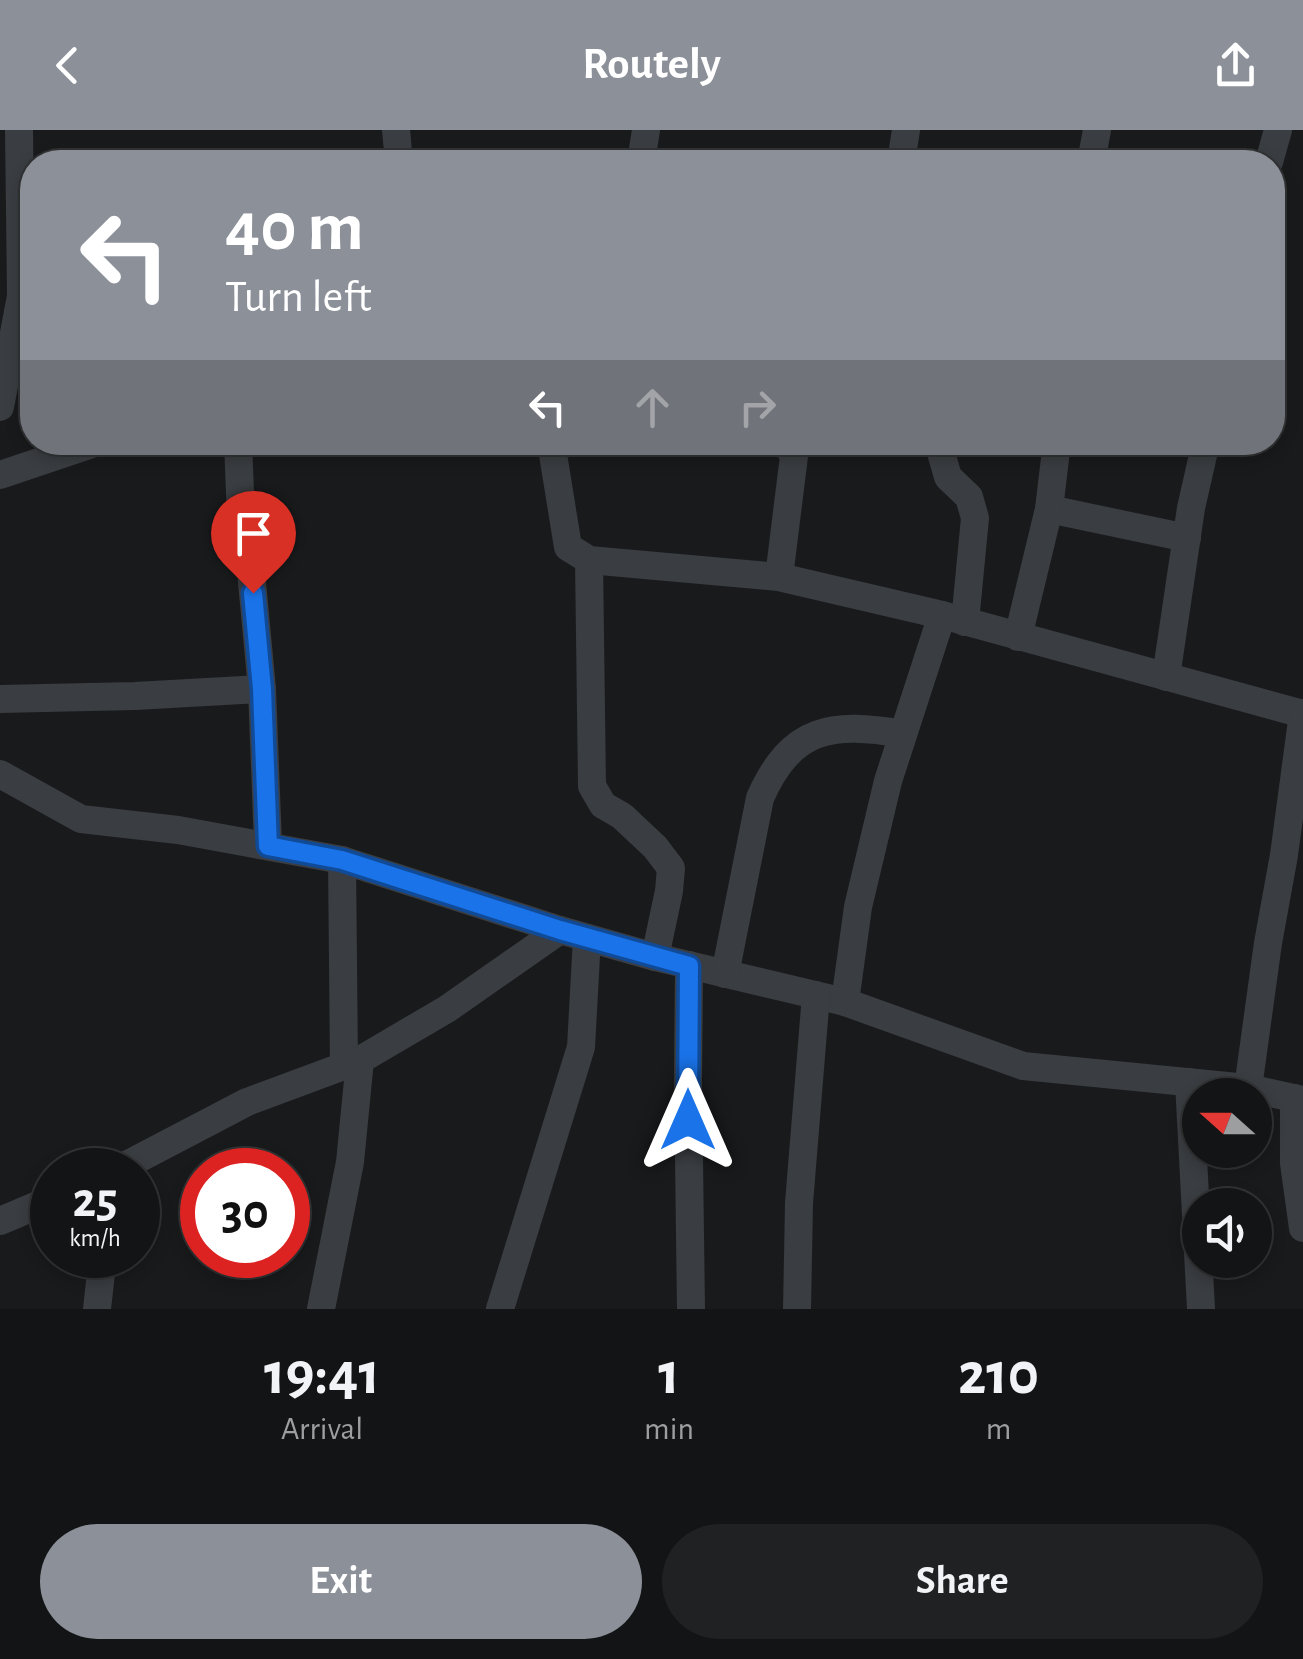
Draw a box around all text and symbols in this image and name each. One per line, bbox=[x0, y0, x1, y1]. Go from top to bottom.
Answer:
icon: back bbox=[40, 38, 95, 93]
icon: share bbox=[1208, 38, 1263, 93]
text: Routely bbox=[582, 42, 721, 87]
icon: left bbox=[60, 190, 190, 320]
text: 40 m bbox=[225, 193, 364, 263]
text: Turn left bbox=[225, 275, 372, 320]
icon: left bbox=[520, 380, 575, 435]
icon: ahead bbox=[625, 380, 680, 435]
icon: right bbox=[730, 380, 785, 435]
pin bbox=[211, 491, 296, 594]
icon: arrive bbox=[226, 506, 281, 561]
position arrow bbox=[636, 1068, 740, 1172]
north arrow bbox=[1182, 1078, 1272, 1168]
map controls bbox=[1182, 1078, 1272, 1278]
speed limit sign: 30 bbox=[180, 1148, 310, 1278]
text: 25 bbox=[72, 1176, 118, 1226]
button: sound bbox=[1182, 1188, 1272, 1278]
text: km/h bbox=[69, 1226, 121, 1251]
text: 19:41 bbox=[264, 1345, 380, 1405]
text: 1 bbox=[658, 1345, 680, 1405]
text: 210 bbox=[958, 1345, 1039, 1405]
text: Arrival bbox=[281, 1413, 363, 1445]
text: min bbox=[644, 1413, 694, 1445]
text: m bbox=[986, 1413, 1011, 1445]
button: Exit bbox=[40, 1524, 642, 1639]
button: Share bbox=[662, 1524, 1263, 1639]

